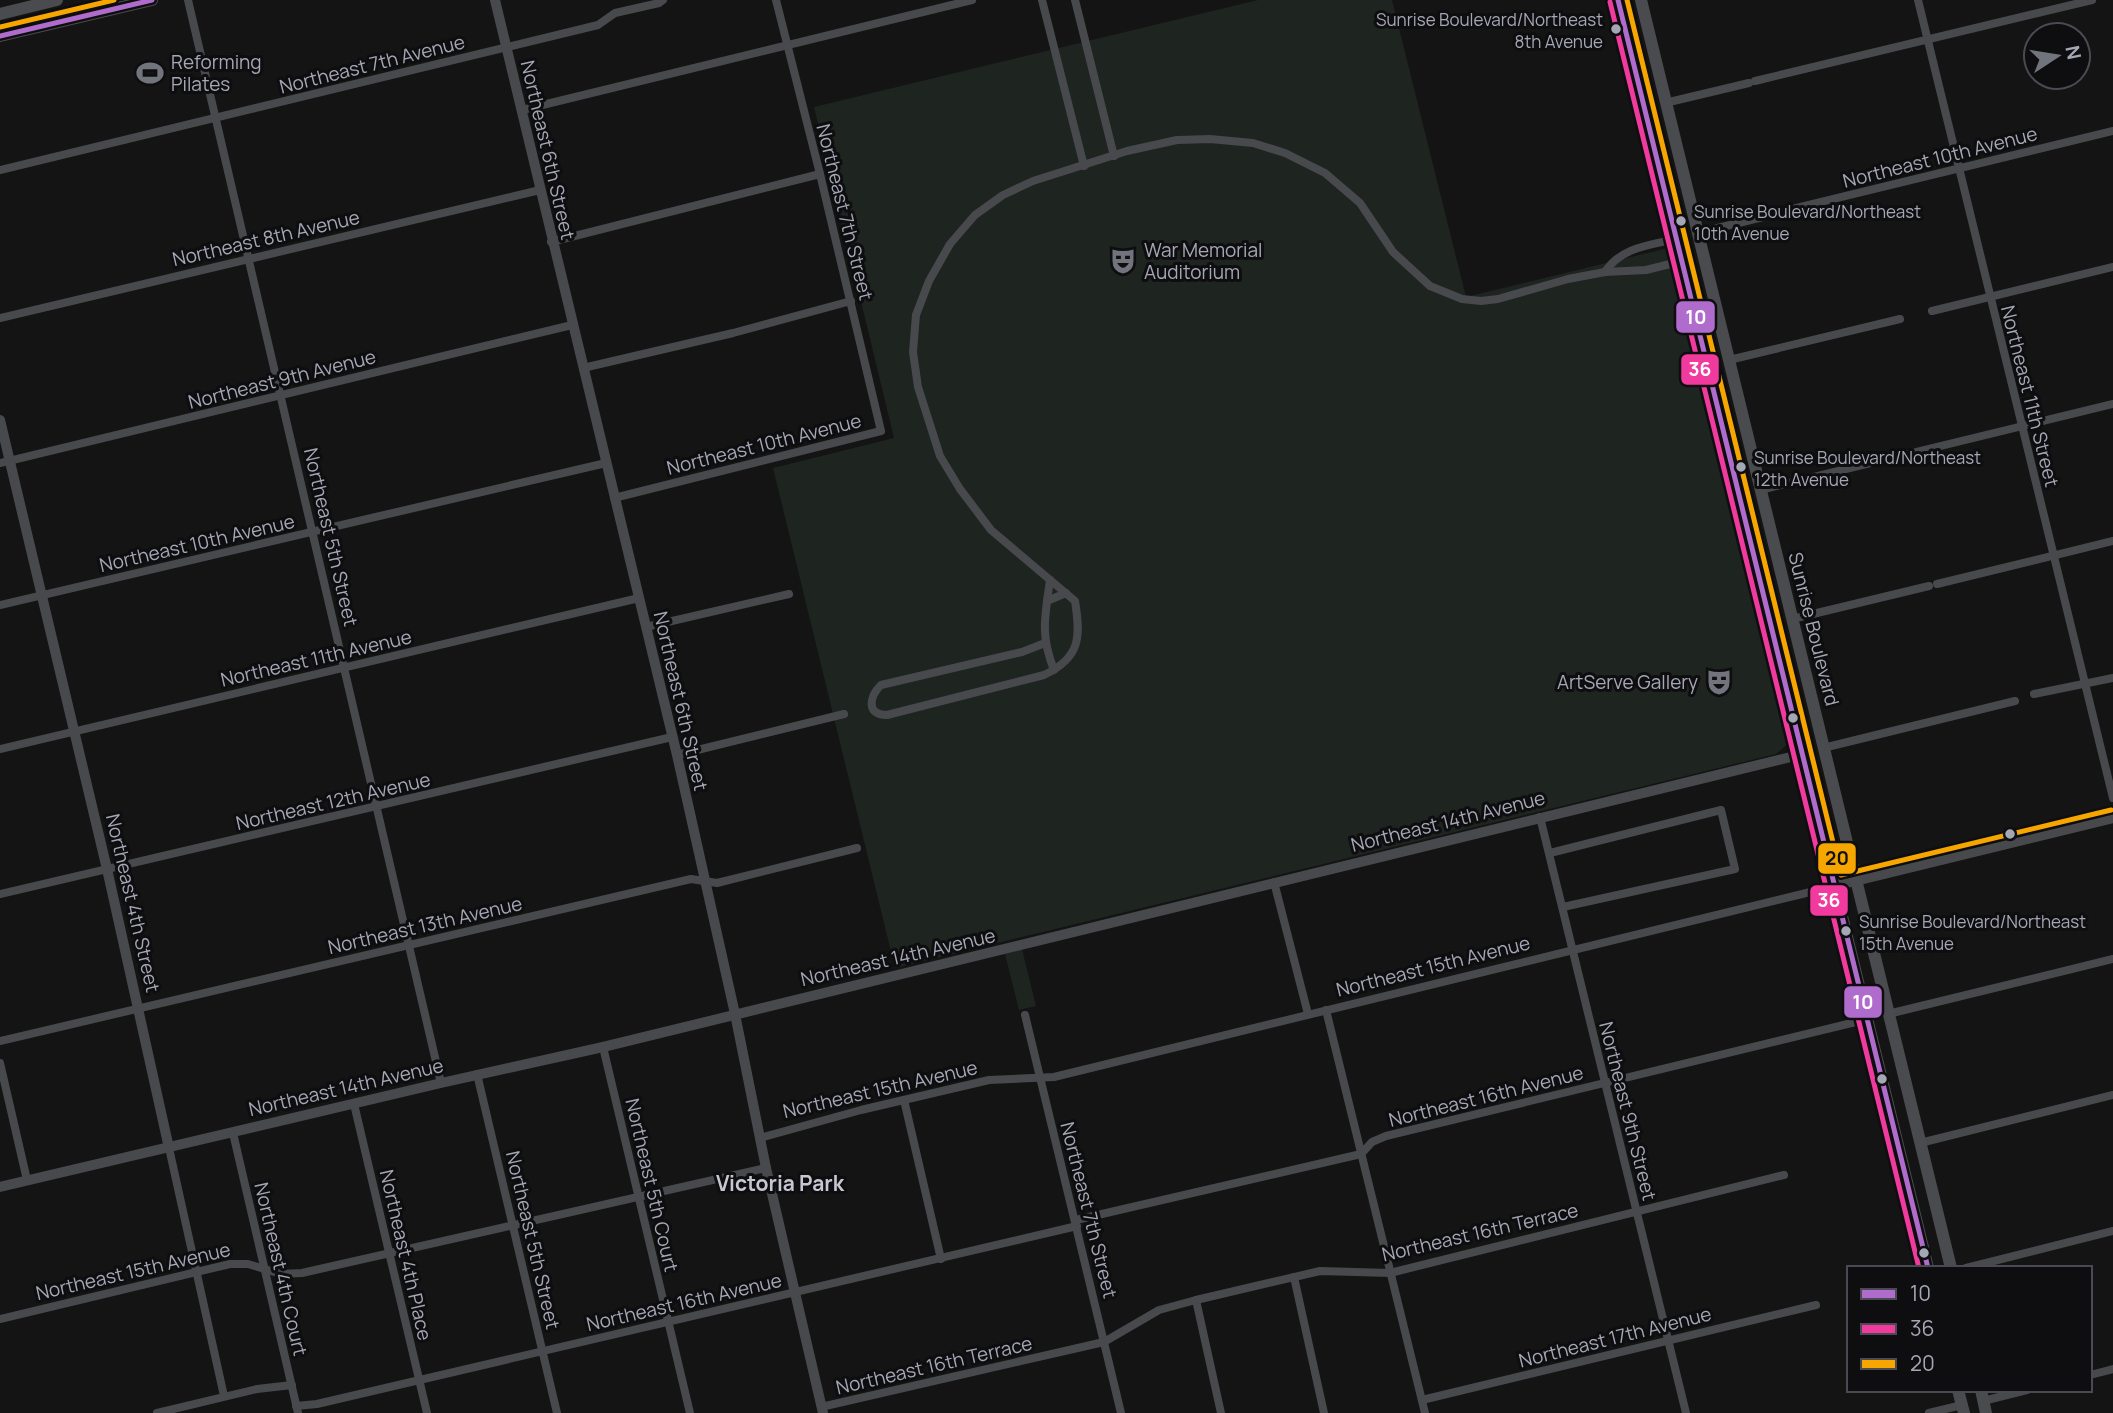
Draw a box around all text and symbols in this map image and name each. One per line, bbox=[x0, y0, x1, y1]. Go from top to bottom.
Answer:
place label: Sunrise Boulevard/Northeast 8th Avenue bbox=[1376, 8, 1603, 53]
north arrow bbox=[2022, 21, 2092, 91]
marker: Sunrise Boulevard/Northeast 8th Avenue bbox=[1609, 22, 1623, 36]
street label: Northeast 7th Avenue bbox=[277, 28, 467, 100]
text: N bbox=[2059, 43, 2088, 62]
place label: Reforming Pilates bbox=[171, 49, 262, 97]
sports icon: Reforming Pilates bbox=[135, 58, 165, 88]
street label: Northeast 6th Street bbox=[515, 58, 581, 242]
street label: Northeast 10th Avenue bbox=[1840, 120, 2040, 194]
street label: Northeast 7th Street bbox=[811, 121, 879, 303]
place label: Sunrise Boulevard/Northeast 10th Avenue bbox=[1694, 200, 1921, 245]
street label: Northeast 8th Avenue bbox=[170, 204, 362, 272]
marker: Sunrise Boulevard/Northeast 10th Avenue bbox=[1674, 214, 1688, 228]
place label: War Memorial Auditorium bbox=[1144, 237, 1262, 285]
theatre icon: War Memorial Auditorium bbox=[1108, 246, 1138, 276]
line badge: 10 bbox=[1675, 300, 1716, 334]
street label: Northeast 11th Street bbox=[1995, 303, 2065, 489]
text: 10 bbox=[1686, 304, 1706, 330]
street label: Northeast 9th Avenue bbox=[186, 343, 378, 415]
line badge: 36 bbox=[1680, 353, 1720, 386]
text: 36 bbox=[1689, 356, 1711, 382]
street label: Northeast 10th Avenue bbox=[664, 407, 864, 481]
street label: Northeast 5th Street bbox=[298, 445, 364, 629]
place label: Sunrise Boulevard/Northeast 12th Avenue bbox=[1754, 446, 1981, 491]
marker: Sunrise Boulevard/Northeast 12th Avenue bbox=[1734, 460, 1748, 474]
street label: Northeast 10th Avenue bbox=[97, 508, 297, 578]
street label: Sunrise Boulevard bbox=[1782, 550, 1846, 708]
street label: Northeast 6th Street bbox=[648, 609, 714, 793]
street label: Northeast 11th Avenue bbox=[218, 623, 414, 693]
theatre icon: ArtServe Gallery bbox=[1704, 667, 1734, 697]
place label: ArtServe Gallery bbox=[1557, 669, 1698, 695]
unlabelled marker bbox=[1786, 711, 1800, 725]
street label: Northeast 12th Avenue bbox=[233, 766, 433, 836]
street label: Northeast 14th Avenue bbox=[1348, 784, 1548, 858]
street label: Northeast 4th Street bbox=[100, 811, 166, 995]
unlabelled marker bbox=[2003, 827, 2017, 841]
line badge: 20 bbox=[1817, 842, 1857, 875]
text: 20 bbox=[1825, 845, 1849, 871]
line badge: 36 bbox=[1809, 884, 1849, 917]
text: 36 bbox=[1818, 887, 1840, 913]
street label: Northeast 13th Avenue bbox=[325, 890, 525, 960]
place label: Sunrise Boulevard/Northeast 15th Avenue bbox=[1859, 910, 2086, 955]
street label: Northeast 14th Avenue bbox=[798, 922, 998, 992]
marker: Sunrise Boulevard/Northeast 15th Avenue bbox=[1839, 924, 1853, 938]
street label: Northeast 15th Avenue bbox=[1333, 929, 1533, 1003]
line badge: 10 bbox=[1843, 985, 1883, 1019]
text: 10 bbox=[1853, 989, 1873, 1015]
street label: Northeast 9th Street bbox=[1593, 1019, 1663, 1203]
street label: Northeast 14th Avenue bbox=[246, 1052, 446, 1122]
street label: Northeast 15th Avenue bbox=[780, 1054, 980, 1124]
street label: Northeast 16th Avenue bbox=[1386, 1059, 1586, 1133]
unlabelled marker bbox=[1875, 1072, 1889, 1086]
street label: Northeast 5th Court bbox=[619, 1096, 685, 1274]
street label: Northeast 7th Street bbox=[1055, 1119, 1123, 1301]
street label: Northeast 5th Street bbox=[500, 1148, 566, 1332]
street label: Northeast 4th Place bbox=[374, 1167, 438, 1343]
district label: Victoria Park bbox=[716, 1169, 845, 1197]
street label: Northeast 4th Court bbox=[248, 1180, 314, 1358]
street label: Northeast 16th Terrace bbox=[1379, 1197, 1581, 1267]
street label: Northeast 15th Avenue bbox=[33, 1236, 233, 1306]
unlabelled marker bbox=[1917, 1246, 1931, 1260]
legend bbox=[1847, 1266, 2092, 1392]
street label: Northeast 16th Avenue bbox=[584, 1267, 784, 1337]
text: 10 bbox=[1910, 1279, 1931, 1307]
street label: Northeast 17th Avenue bbox=[1516, 1300, 1714, 1374]
text: 36 bbox=[1910, 1314, 1935, 1342]
street label: Northeast 16th Terrace bbox=[833, 1330, 1035, 1400]
text: 20 bbox=[1910, 1349, 1935, 1377]

